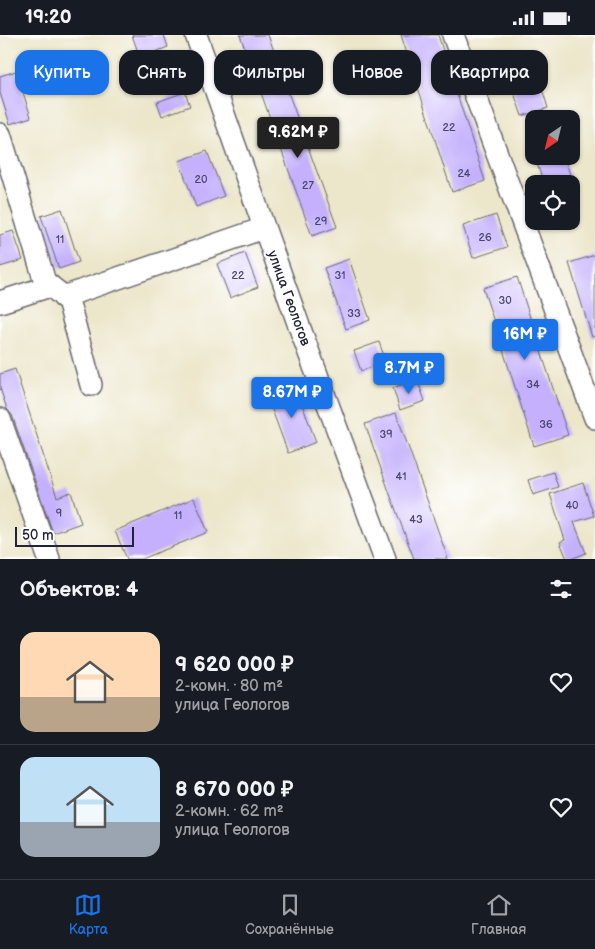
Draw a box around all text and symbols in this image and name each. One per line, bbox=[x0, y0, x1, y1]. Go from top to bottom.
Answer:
text: 19:20 bbox=[25, 6, 72, 29]
chip: Купить bbox=[15, 50, 109, 95]
chip: Снять bbox=[119, 50, 204, 95]
chip: Фильтры bbox=[214, 50, 323, 95]
chip: Новое bbox=[333, 50, 421, 95]
chip: Квартира bbox=[431, 50, 548, 95]
north arrow bbox=[525, 110, 580, 165]
map controls bbox=[525, 110, 580, 230]
pin: 9.62M ₽ bbox=[252, 117, 344, 159]
house number: 22 bbox=[443, 121, 456, 134]
text: 9.62M ₽ bbox=[268, 123, 328, 142]
house number: 24 bbox=[457, 167, 471, 180]
house number: 20 bbox=[195, 173, 208, 186]
button: locate bbox=[525, 175, 580, 230]
house number: 27 bbox=[302, 179, 315, 192]
house number: 29 bbox=[315, 215, 327, 228]
house number: 26 bbox=[478, 231, 492, 244]
house number: 11 bbox=[56, 233, 64, 246]
street label: улица Геологов bbox=[264, 248, 314, 349]
house number: 22 bbox=[232, 269, 245, 282]
house number: 31 bbox=[334, 269, 346, 282]
house number: 30 bbox=[498, 294, 512, 307]
house number: 33 bbox=[347, 307, 361, 320]
pin: 16M ₽ bbox=[490, 319, 560, 361]
text: 16M ₽ bbox=[503, 325, 547, 344]
pin: 8.7M ₽ bbox=[368, 353, 450, 395]
text: 8.7M ₽ bbox=[384, 359, 434, 378]
pin: 8.67M ₽ bbox=[246, 377, 338, 419]
house number: 34 bbox=[526, 378, 540, 391]
text: 8.67M ₽ bbox=[262, 383, 322, 402]
house number: 36 bbox=[539, 418, 553, 431]
house number: 39 bbox=[379, 428, 393, 441]
house number: 41 bbox=[396, 470, 406, 483]
house number: 40 bbox=[565, 499, 579, 512]
house number: 9 bbox=[56, 507, 62, 520]
house number: 11 bbox=[174, 509, 182, 522]
house number: 43 bbox=[409, 513, 423, 526]
scale bar bbox=[15, 524, 134, 547]
text: 50 m bbox=[22, 527, 54, 544]
icon: filters bbox=[547, 575, 575, 603]
text: Объектов: 4 bbox=[20, 577, 138, 602]
icon: home bbox=[60, 652, 120, 712]
text: 9 620 000 ₽ bbox=[175, 652, 294, 677]
icon: heart bbox=[547, 668, 575, 696]
text: 2-комн. · 80 m² bbox=[175, 677, 283, 696]
text: улица Геологов bbox=[175, 696, 290, 715]
icon: home bbox=[60, 777, 120, 837]
text: 8 670 000 ₽ bbox=[175, 777, 294, 802]
icon: heart bbox=[547, 793, 575, 821]
text: 2-комн. · 62 m² bbox=[175, 802, 284, 821]
text: улица Геологов bbox=[175, 821, 290, 840]
tab: Карта bbox=[69, 891, 108, 938]
tab: Сохранённые bbox=[245, 891, 334, 938]
tab: Главная bbox=[471, 891, 526, 938]

